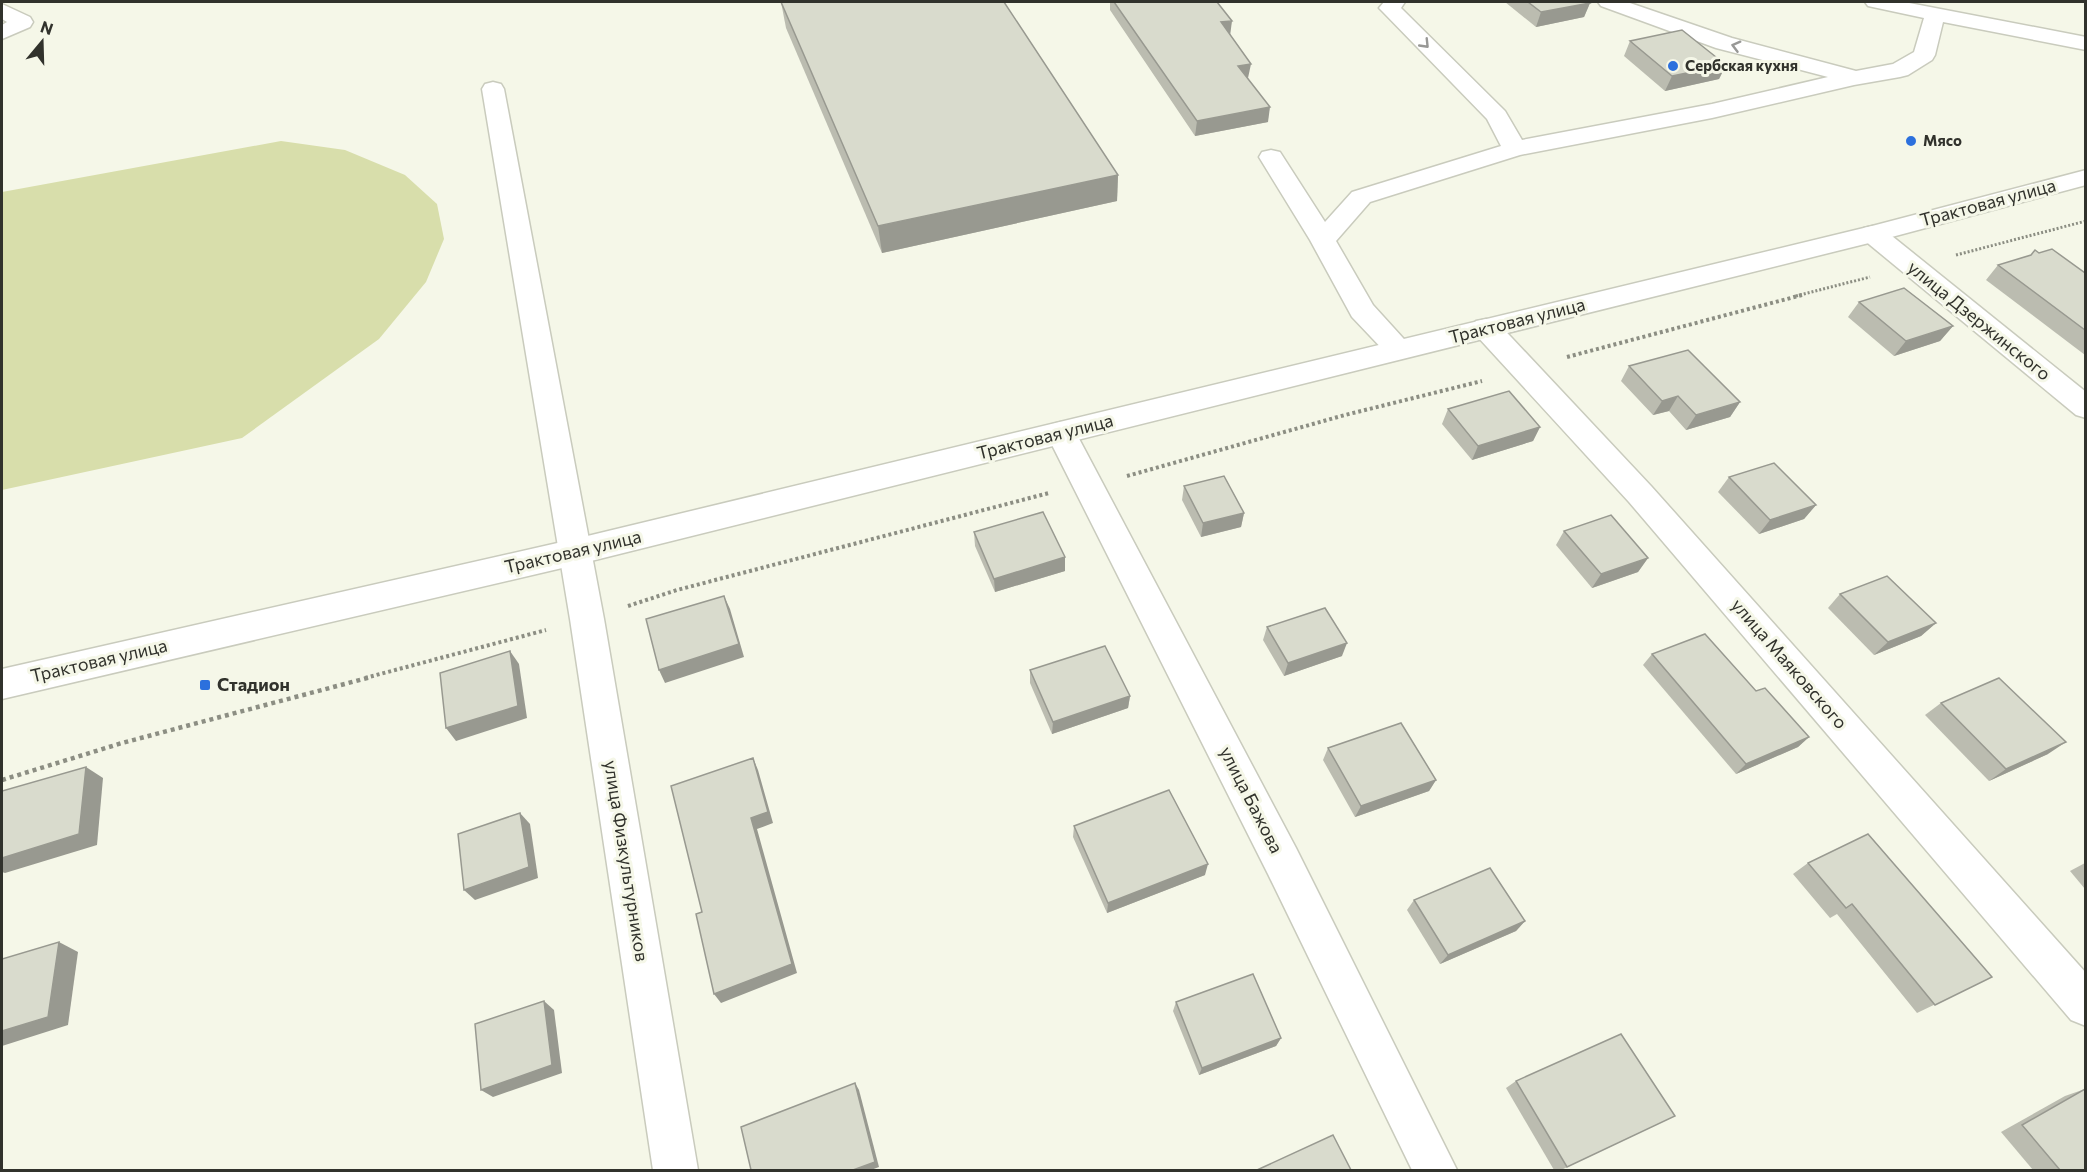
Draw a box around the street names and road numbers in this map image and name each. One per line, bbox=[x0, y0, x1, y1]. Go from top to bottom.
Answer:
street label: Трактовая улица bbox=[1917, 173, 2058, 231]
street label: улица Дзержинского bbox=[1904, 256, 2055, 385]
street label: Трактовая улица bbox=[1446, 292, 1587, 348]
street label: Трактовая улица bbox=[974, 408, 1115, 464]
street label: Трактовая улица bbox=[502, 525, 643, 577]
street label: улица Маяковского bbox=[1727, 594, 1852, 733]
street label: Трактовая улица bbox=[28, 634, 169, 686]
street label: улица Бажова bbox=[1216, 743, 1288, 857]
street label: улица Физкультурников bbox=[600, 759, 654, 963]

